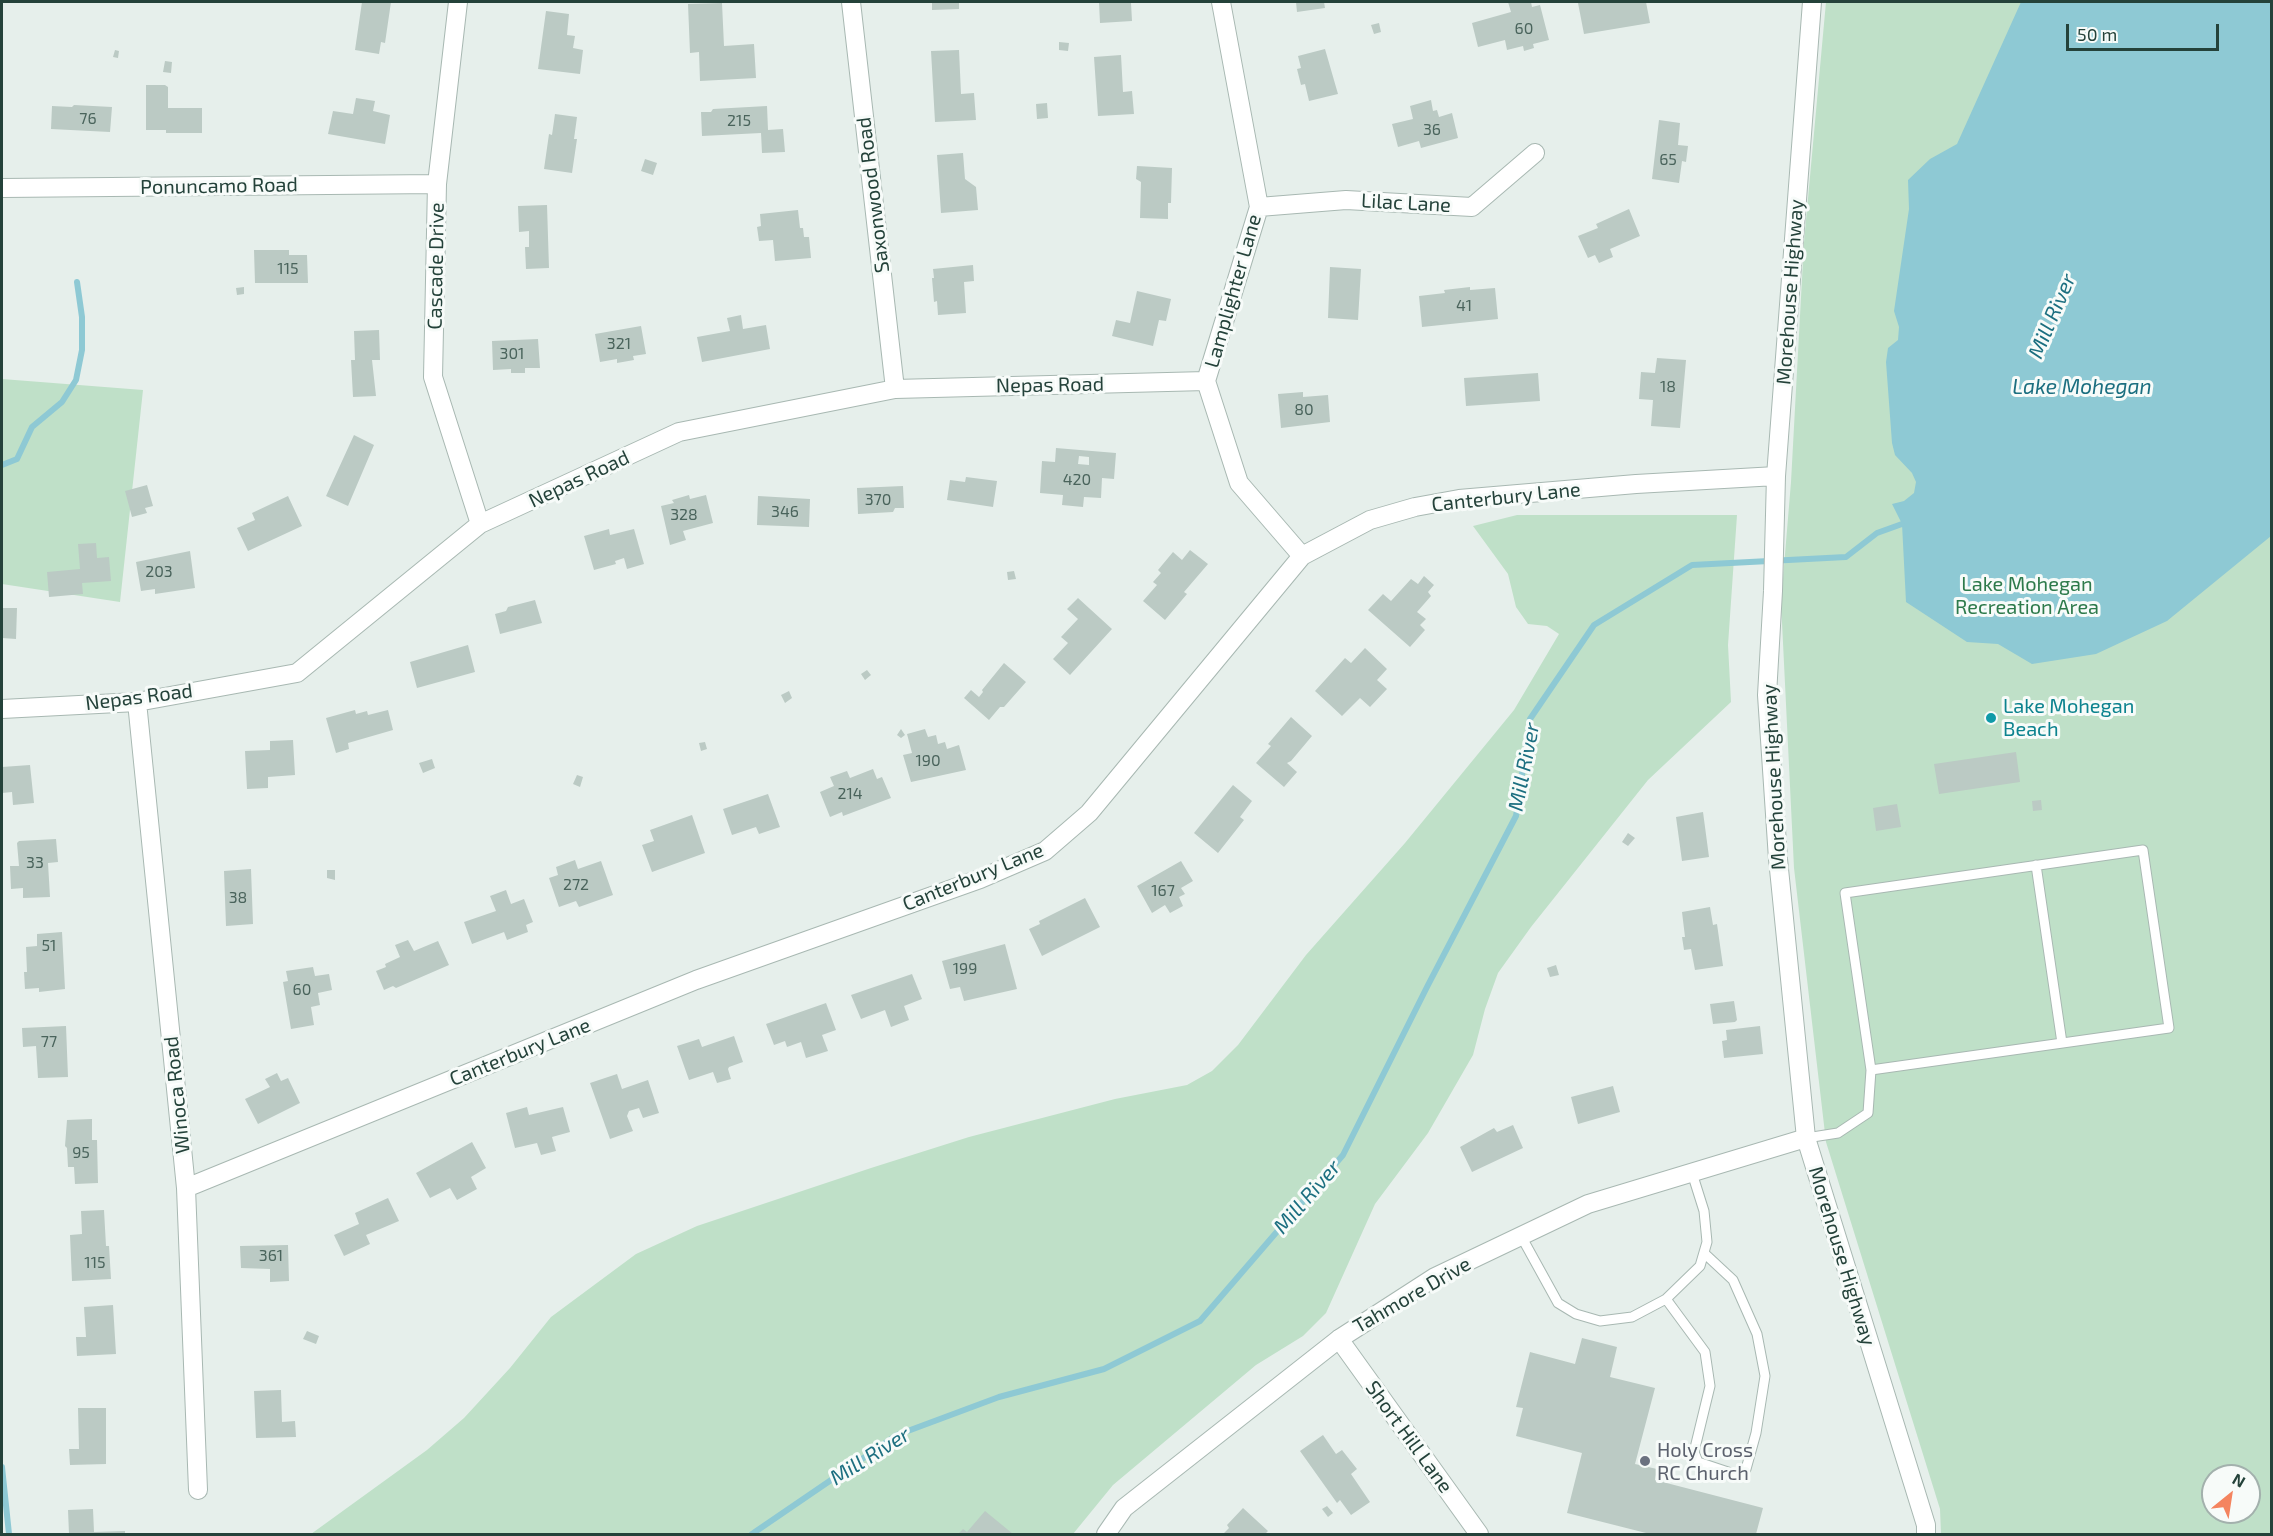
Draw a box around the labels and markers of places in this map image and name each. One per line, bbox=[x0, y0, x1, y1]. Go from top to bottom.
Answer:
place label: Lake Mohegan Beach bbox=[2003, 694, 2134, 741]
marker: Lake Mohegan Beach bbox=[1984, 711, 1998, 725]
place label: Holy Cross RC Church bbox=[1657, 1438, 1753, 1485]
marker: Holy Cross RC Church bbox=[1638, 1454, 1652, 1468]

